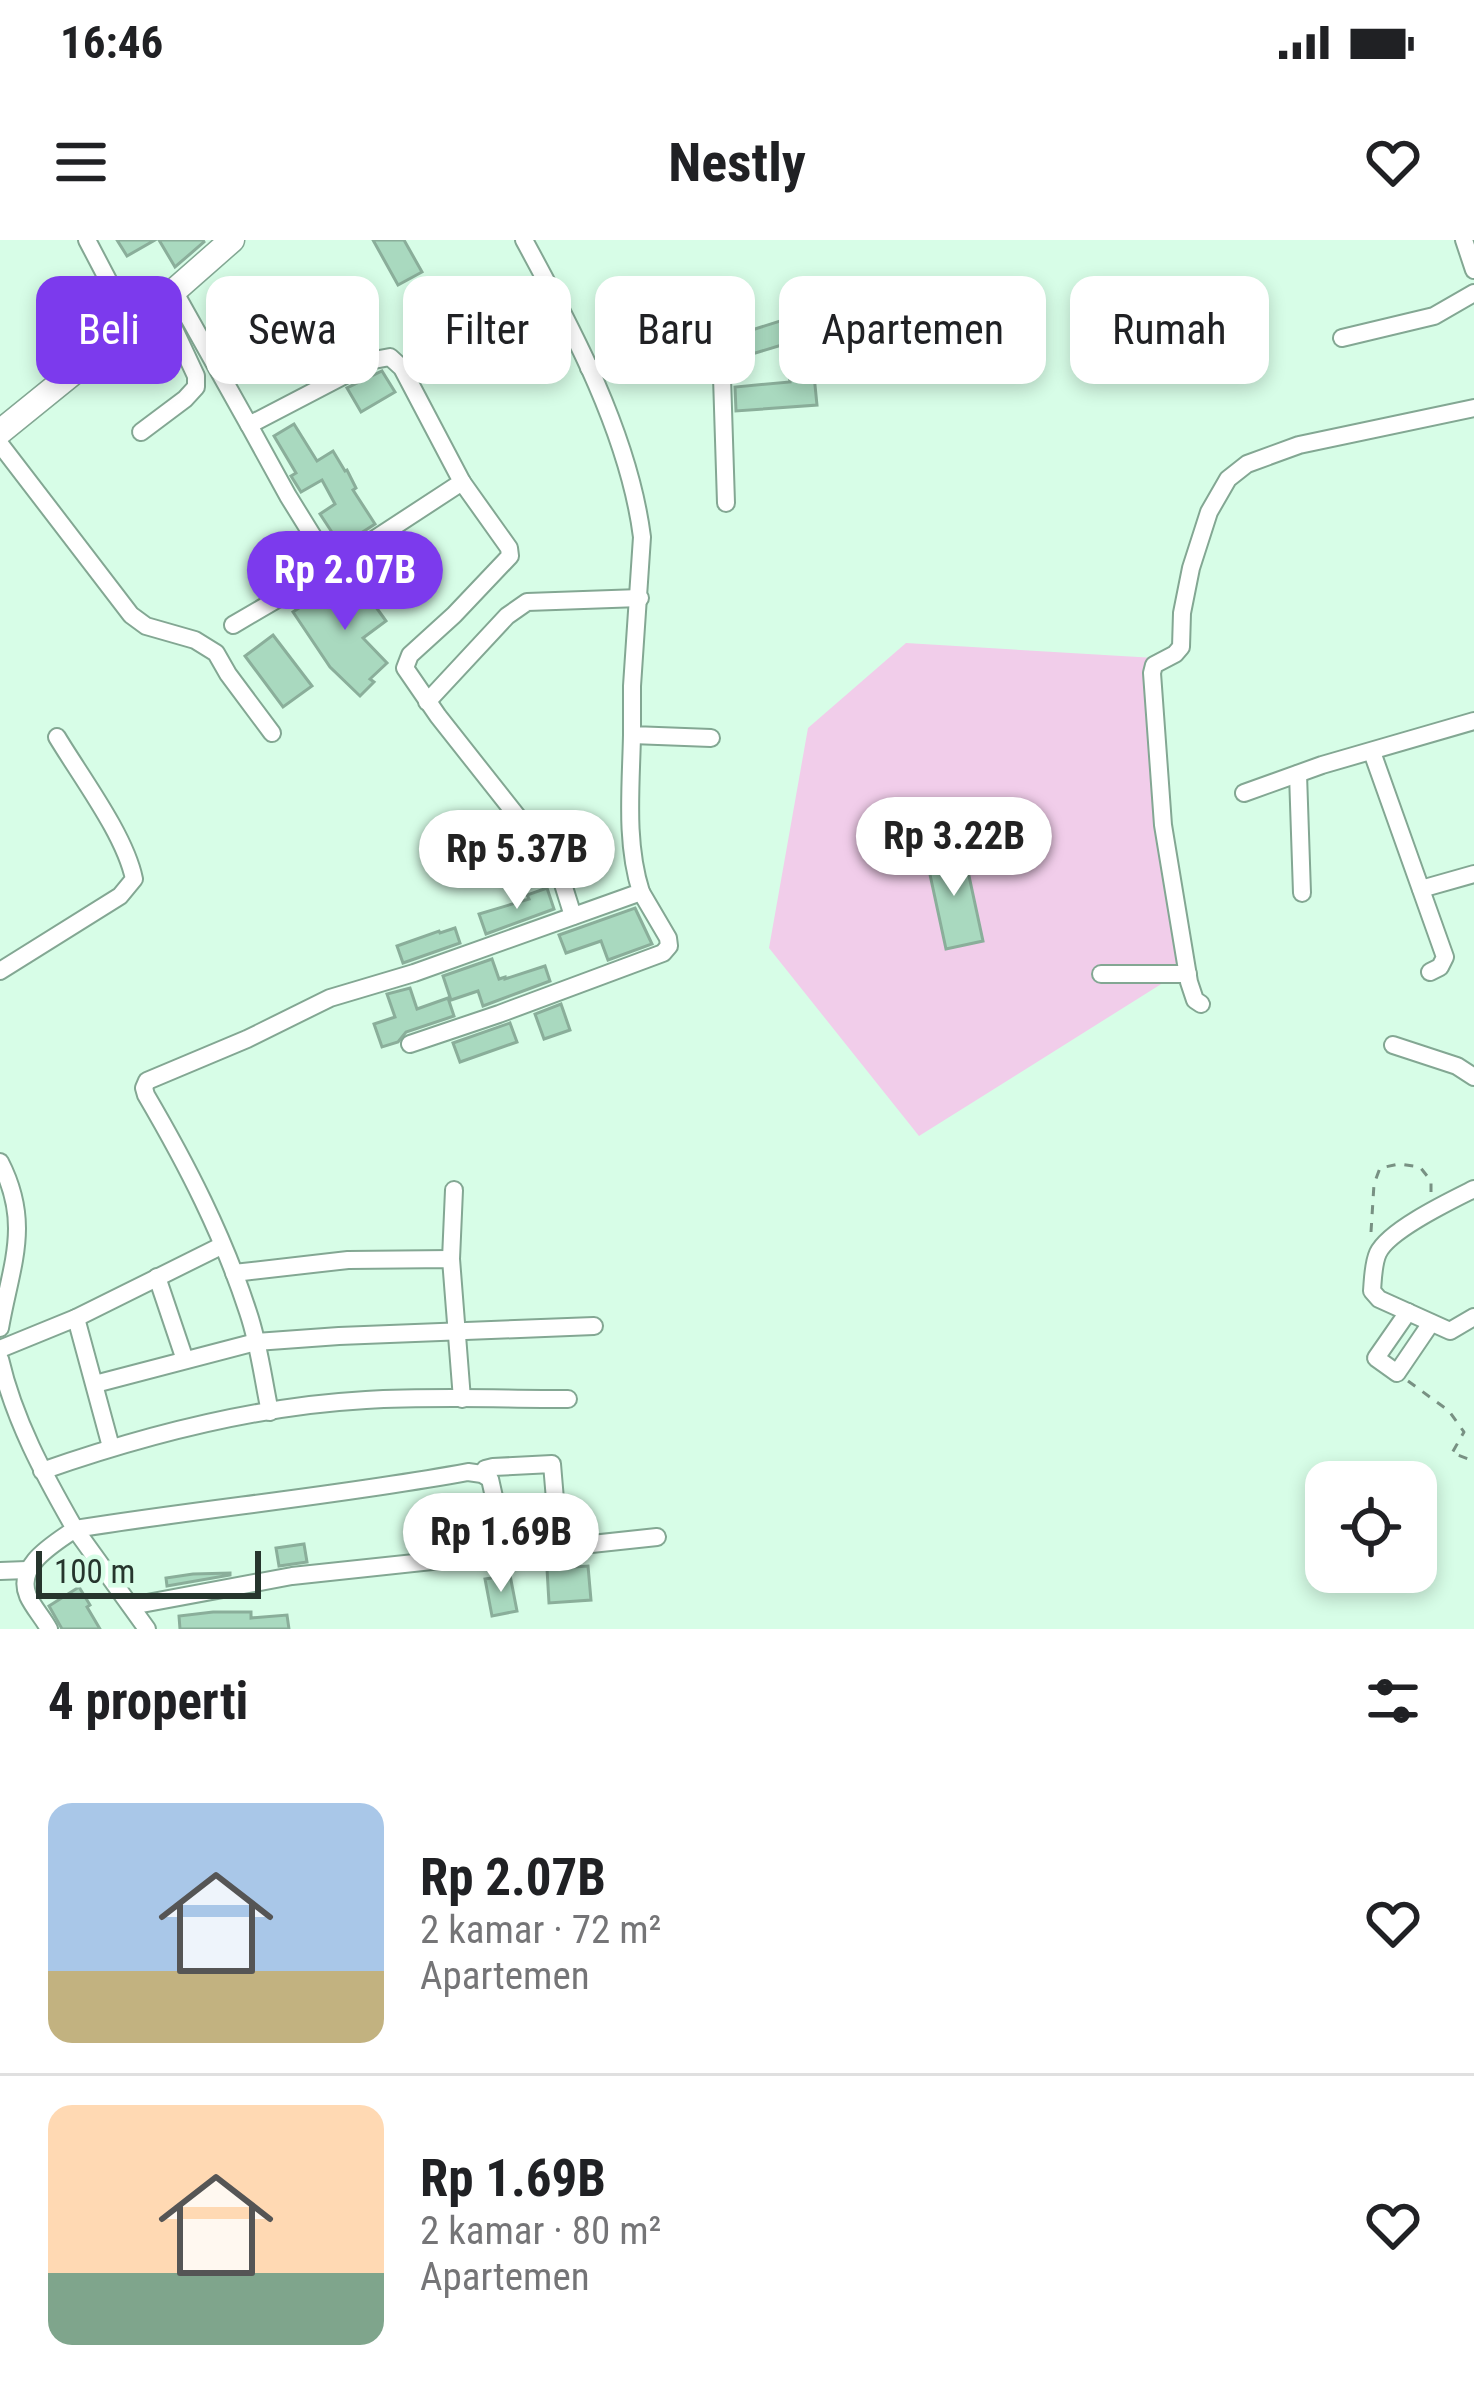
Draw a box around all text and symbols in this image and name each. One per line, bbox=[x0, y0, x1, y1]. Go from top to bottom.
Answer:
text: 16:46 bbox=[60, 16, 163, 69]
icon: menu bbox=[48, 129, 114, 195]
icon: heart bbox=[1360, 129, 1426, 195]
text: Nestly bbox=[668, 131, 806, 194]
chip: Beli bbox=[36, 276, 182, 384]
chip: Sewa bbox=[206, 276, 379, 384]
chip: Filter bbox=[403, 276, 571, 384]
chip: Baru bbox=[595, 276, 755, 384]
chip: Apartemen bbox=[779, 276, 1046, 384]
chip: Rumah bbox=[1070, 276, 1269, 384]
pin: Rp 2.07B bbox=[221, 531, 469, 633]
text: Rp 2.07B bbox=[274, 547, 416, 593]
pin: Rp 3.22B bbox=[830, 797, 1078, 899]
pin: Rp 5.37B bbox=[393, 810, 641, 912]
text: Rp 3.22B bbox=[883, 813, 1025, 859]
text: Rp 5.37B bbox=[446, 826, 588, 872]
map controls bbox=[1305, 1461, 1437, 1593]
button: locate bbox=[1305, 1461, 1437, 1593]
pin: Rp 1.69B bbox=[377, 1493, 625, 1595]
text: Rp 1.69B bbox=[430, 1509, 572, 1555]
scale bar bbox=[36, 1545, 261, 1598]
text: 100 m bbox=[54, 1552, 135, 1591]
icon: filters bbox=[1360, 1668, 1426, 1734]
text: 4 properti bbox=[48, 1672, 248, 1731]
text: Rp 2.07B bbox=[420, 1848, 606, 1907]
icon: home bbox=[144, 1851, 288, 1995]
icon: heart bbox=[1360, 1890, 1426, 1956]
text: 2 kamar · 72 m² bbox=[420, 1907, 661, 1953]
text: Apartemen bbox=[420, 1953, 590, 1999]
text: Rp 1.69B bbox=[420, 2149, 606, 2208]
icon: home bbox=[144, 2153, 288, 2297]
icon: heart bbox=[1360, 2192, 1426, 2258]
text: 2 kamar · 80 m² bbox=[420, 2208, 661, 2254]
text: Apartemen bbox=[420, 2254, 590, 2300]

